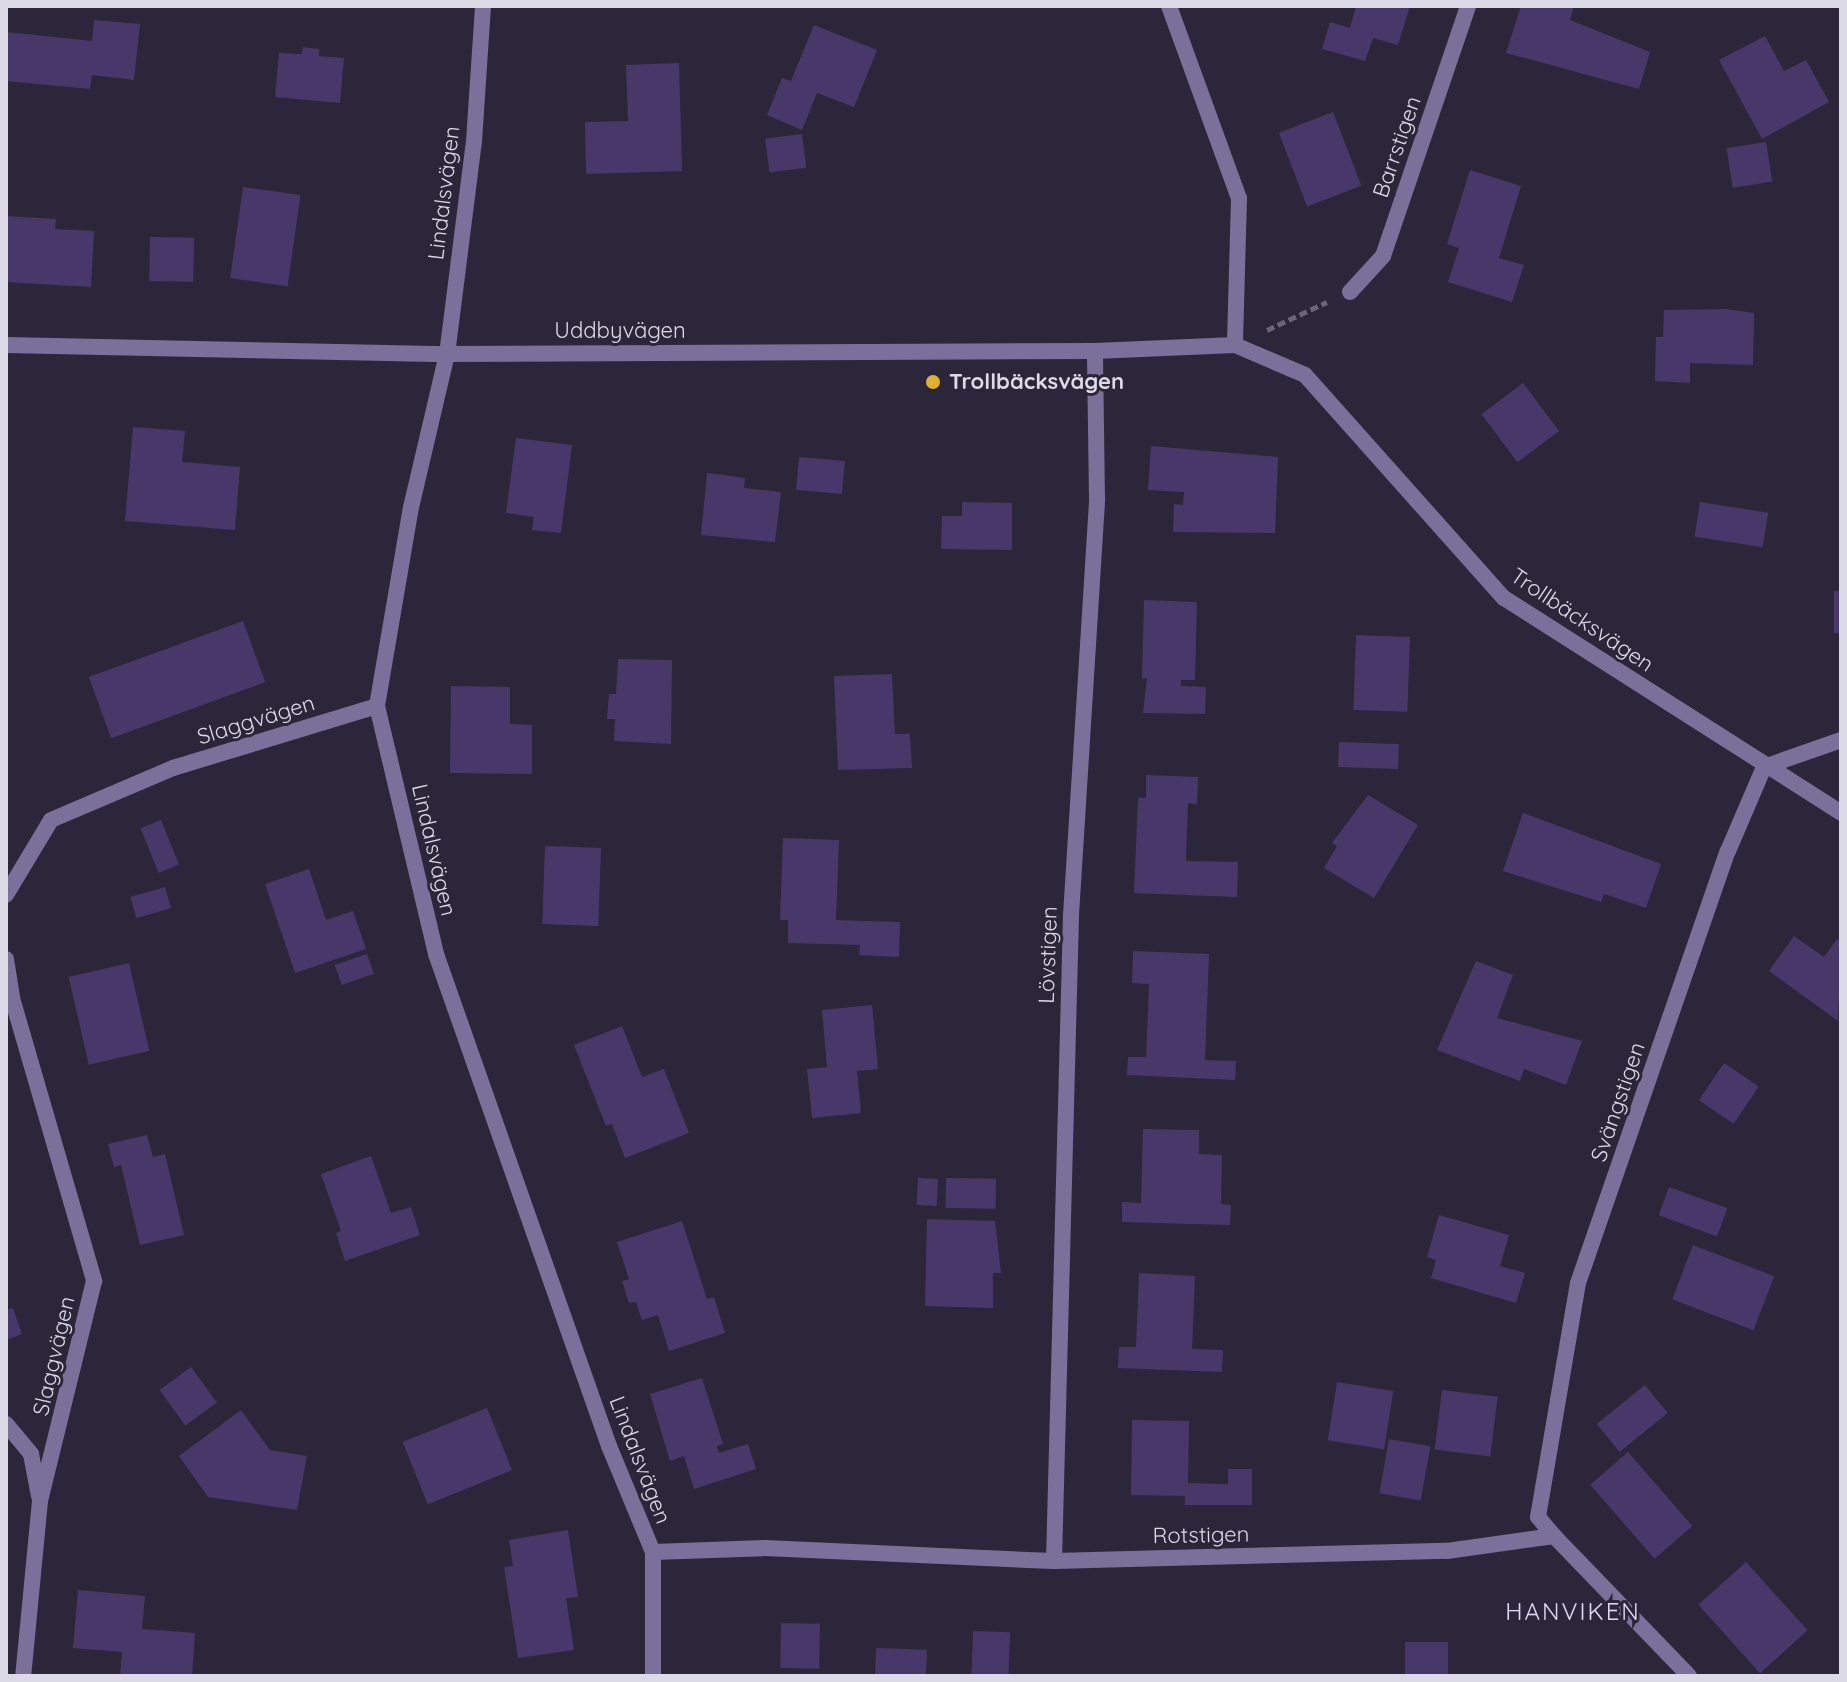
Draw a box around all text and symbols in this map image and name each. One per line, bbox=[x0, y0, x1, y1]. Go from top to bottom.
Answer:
street label: Barrstigen bbox=[1367, 93, 1427, 201]
street label: Lindalsvägen bbox=[423, 125, 465, 261]
street label: Uddbyvägen bbox=[554, 318, 686, 344]
place label: Trollbäcksvägen bbox=[949, 369, 1124, 395]
marker: Trollbäcksvägen bbox=[924, 373, 942, 391]
street label: Trollbäcksvägen bbox=[1505, 562, 1659, 678]
street label: Slaggvägen bbox=[194, 690, 318, 750]
street label: Lindalsvägen bbox=[406, 781, 462, 919]
street label: Lövstigen bbox=[1033, 906, 1063, 1004]
street label: Svängstigen bbox=[1585, 1039, 1651, 1165]
street label: Slaggvägen bbox=[27, 1294, 81, 1418]
street label: Lindalsvägen bbox=[604, 1392, 676, 1528]
street label: Rotstigen bbox=[1152, 1521, 1250, 1549]
district label: HANVIKEN bbox=[1505, 1598, 1641, 1626]

